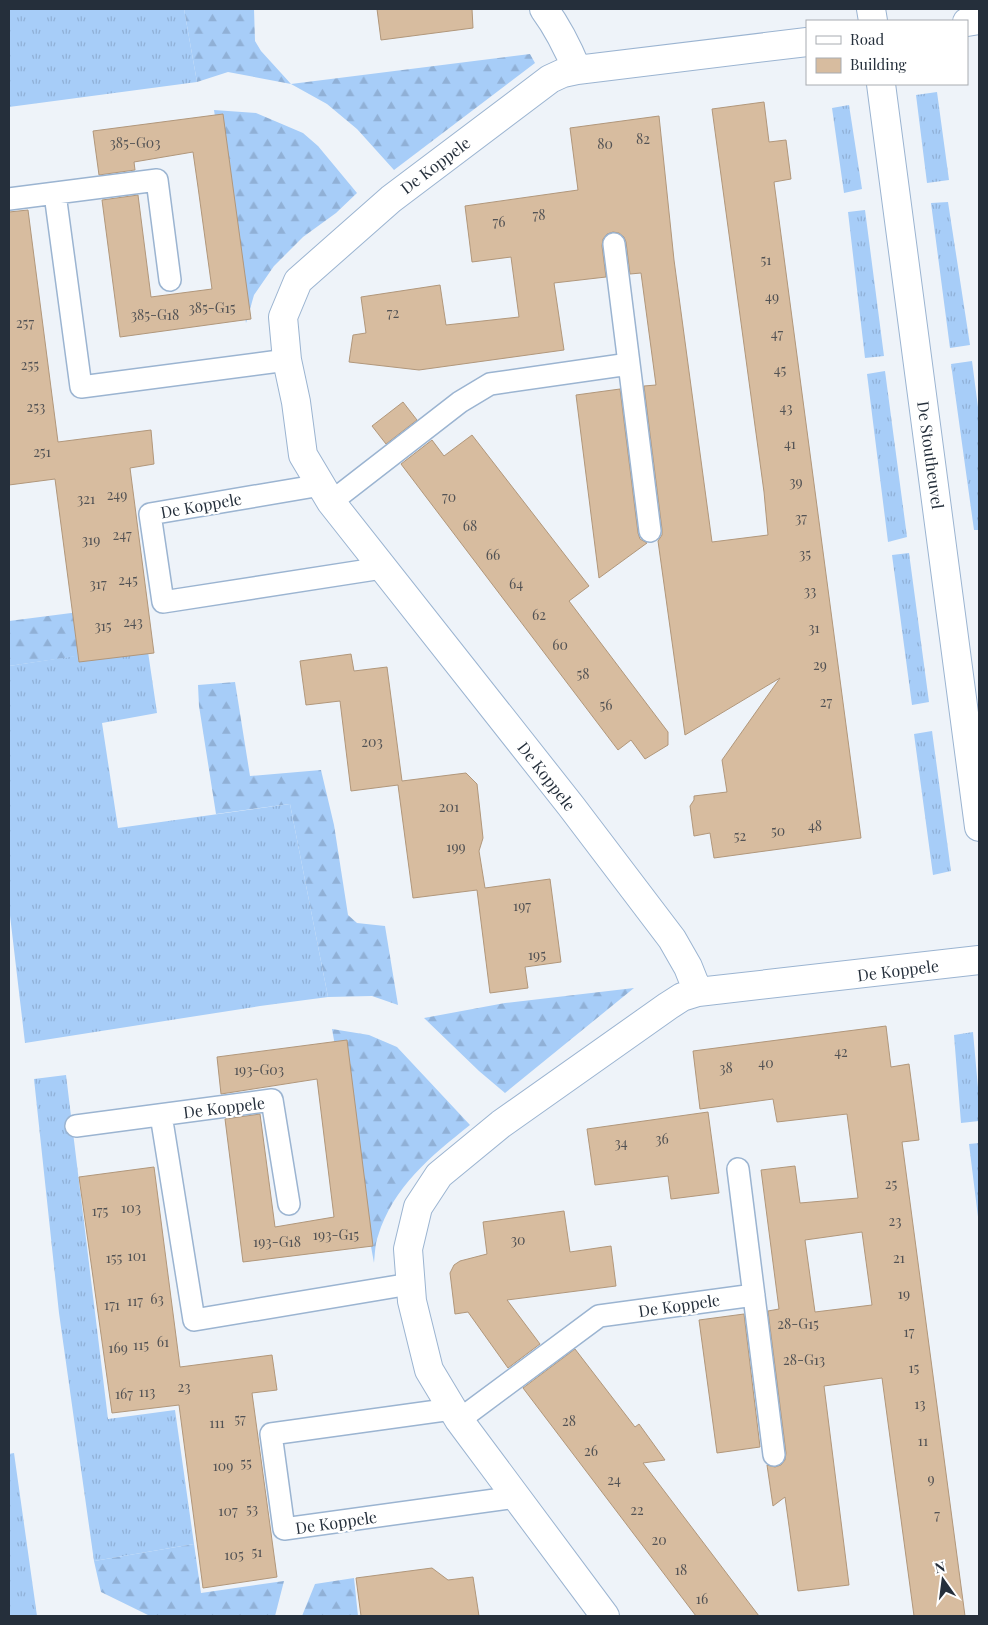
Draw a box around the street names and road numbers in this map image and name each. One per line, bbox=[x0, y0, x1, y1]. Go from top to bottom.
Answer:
street label: De Koppele bbox=[396, 132, 474, 198]
street label: De Stoutheuvel bbox=[913, 400, 949, 511]
street label: De Koppele bbox=[159, 488, 243, 522]
street label: De Koppele bbox=[513, 737, 581, 815]
street label: De Koppele bbox=[856, 955, 940, 985]
street label: De Koppele bbox=[182, 1092, 266, 1122]
street label: De Koppele bbox=[637, 1289, 721, 1321]
street label: De Koppele bbox=[294, 1506, 378, 1538]

